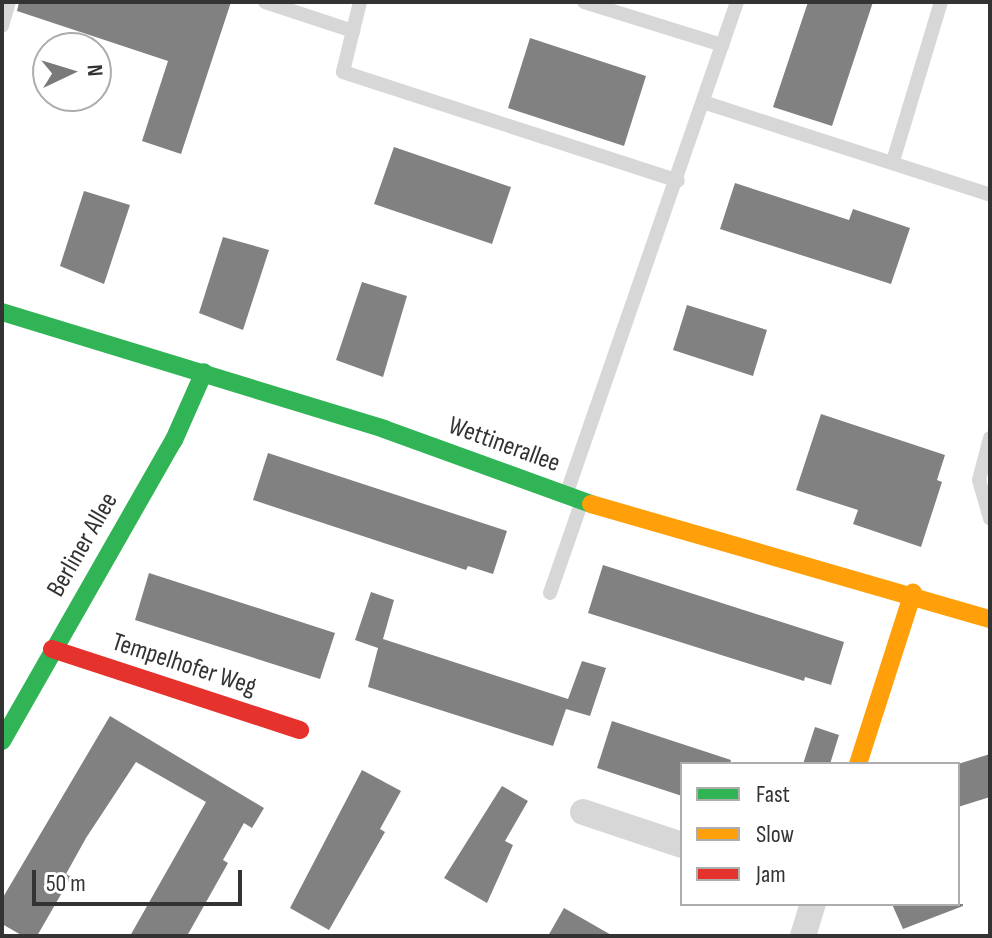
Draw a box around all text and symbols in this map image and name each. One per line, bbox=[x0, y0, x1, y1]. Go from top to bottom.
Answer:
north arrow bbox=[32, 32, 112, 112]
text: N bbox=[81, 64, 108, 77]
street label: Wettinerallee bbox=[444, 410, 564, 480]
street label: Berliner Allee bbox=[41, 487, 125, 603]
street label: Tempelhofer Weg bbox=[108, 627, 260, 703]
legend bbox=[680, 762, 960, 906]
text: Fast bbox=[756, 780, 790, 809]
text: Slow bbox=[756, 820, 794, 849]
scale bar bbox=[36, 854, 246, 904]
text: Jam bbox=[756, 860, 786, 889]
text: 50 m bbox=[46, 869, 86, 898]

